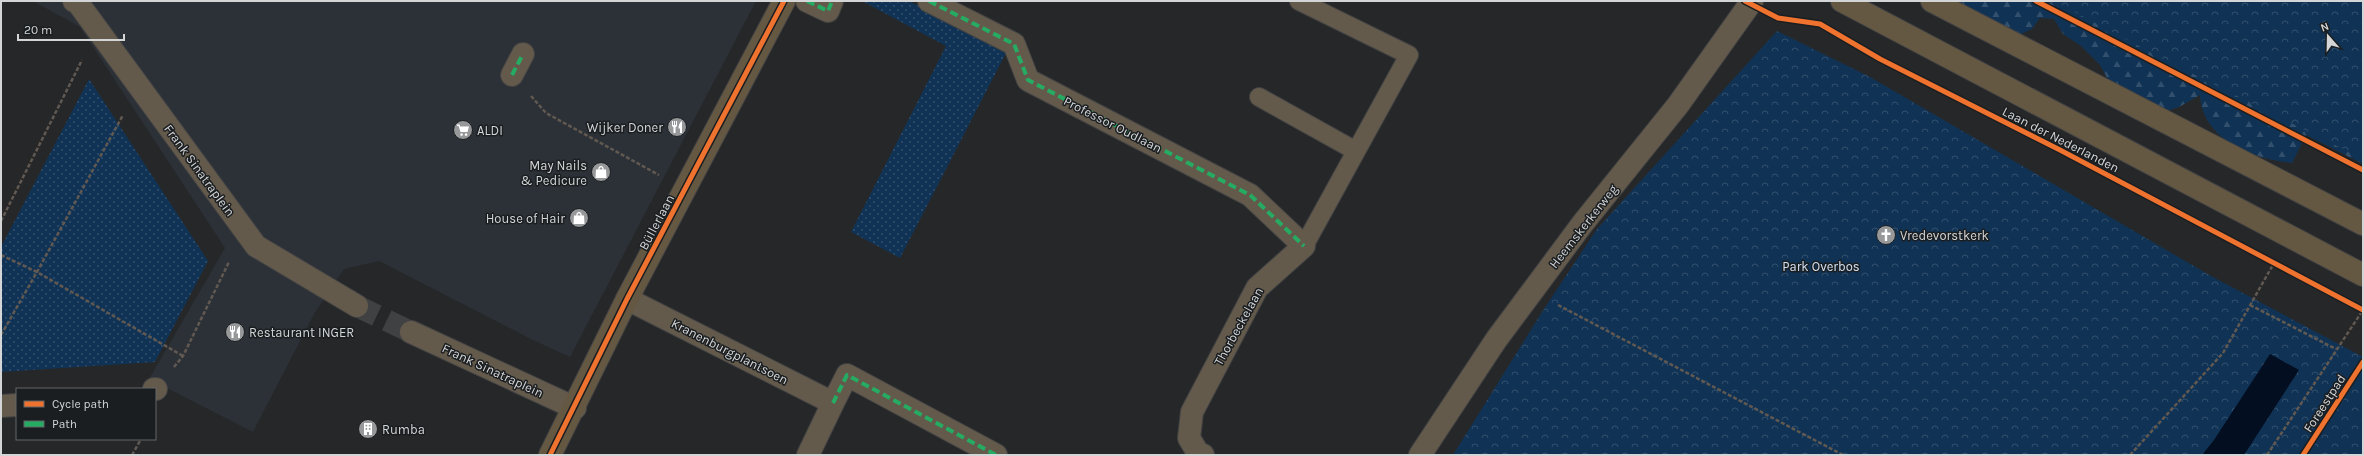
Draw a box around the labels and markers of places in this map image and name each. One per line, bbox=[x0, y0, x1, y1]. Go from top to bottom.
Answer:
restaurant icon: Wijker Doner bbox=[666, 116, 688, 138]
supermarket icon: ALDI bbox=[452, 119, 474, 141]
place label: Wijker Doner bbox=[587, 120, 663, 135]
place label: ALDI bbox=[477, 123, 503, 138]
place label: May Nails & Pedicure bbox=[521, 158, 587, 188]
shop icon: May Nails & Pedicure bbox=[590, 161, 612, 183]
shop icon: House of Hair bbox=[568, 207, 590, 229]
place label: House of Hair bbox=[486, 211, 565, 226]
church icon: Vredevorstkerk bbox=[1875, 224, 1897, 246]
place label: Vredevorstkerk bbox=[1900, 228, 1989, 243]
restaurant icon: Restaurant INGER bbox=[224, 321, 246, 343]
place label: Restaurant INGER bbox=[249, 325, 354, 340]
building icon: Rumba bbox=[357, 418, 379, 440]
place label: Rumba bbox=[382, 422, 425, 437]

